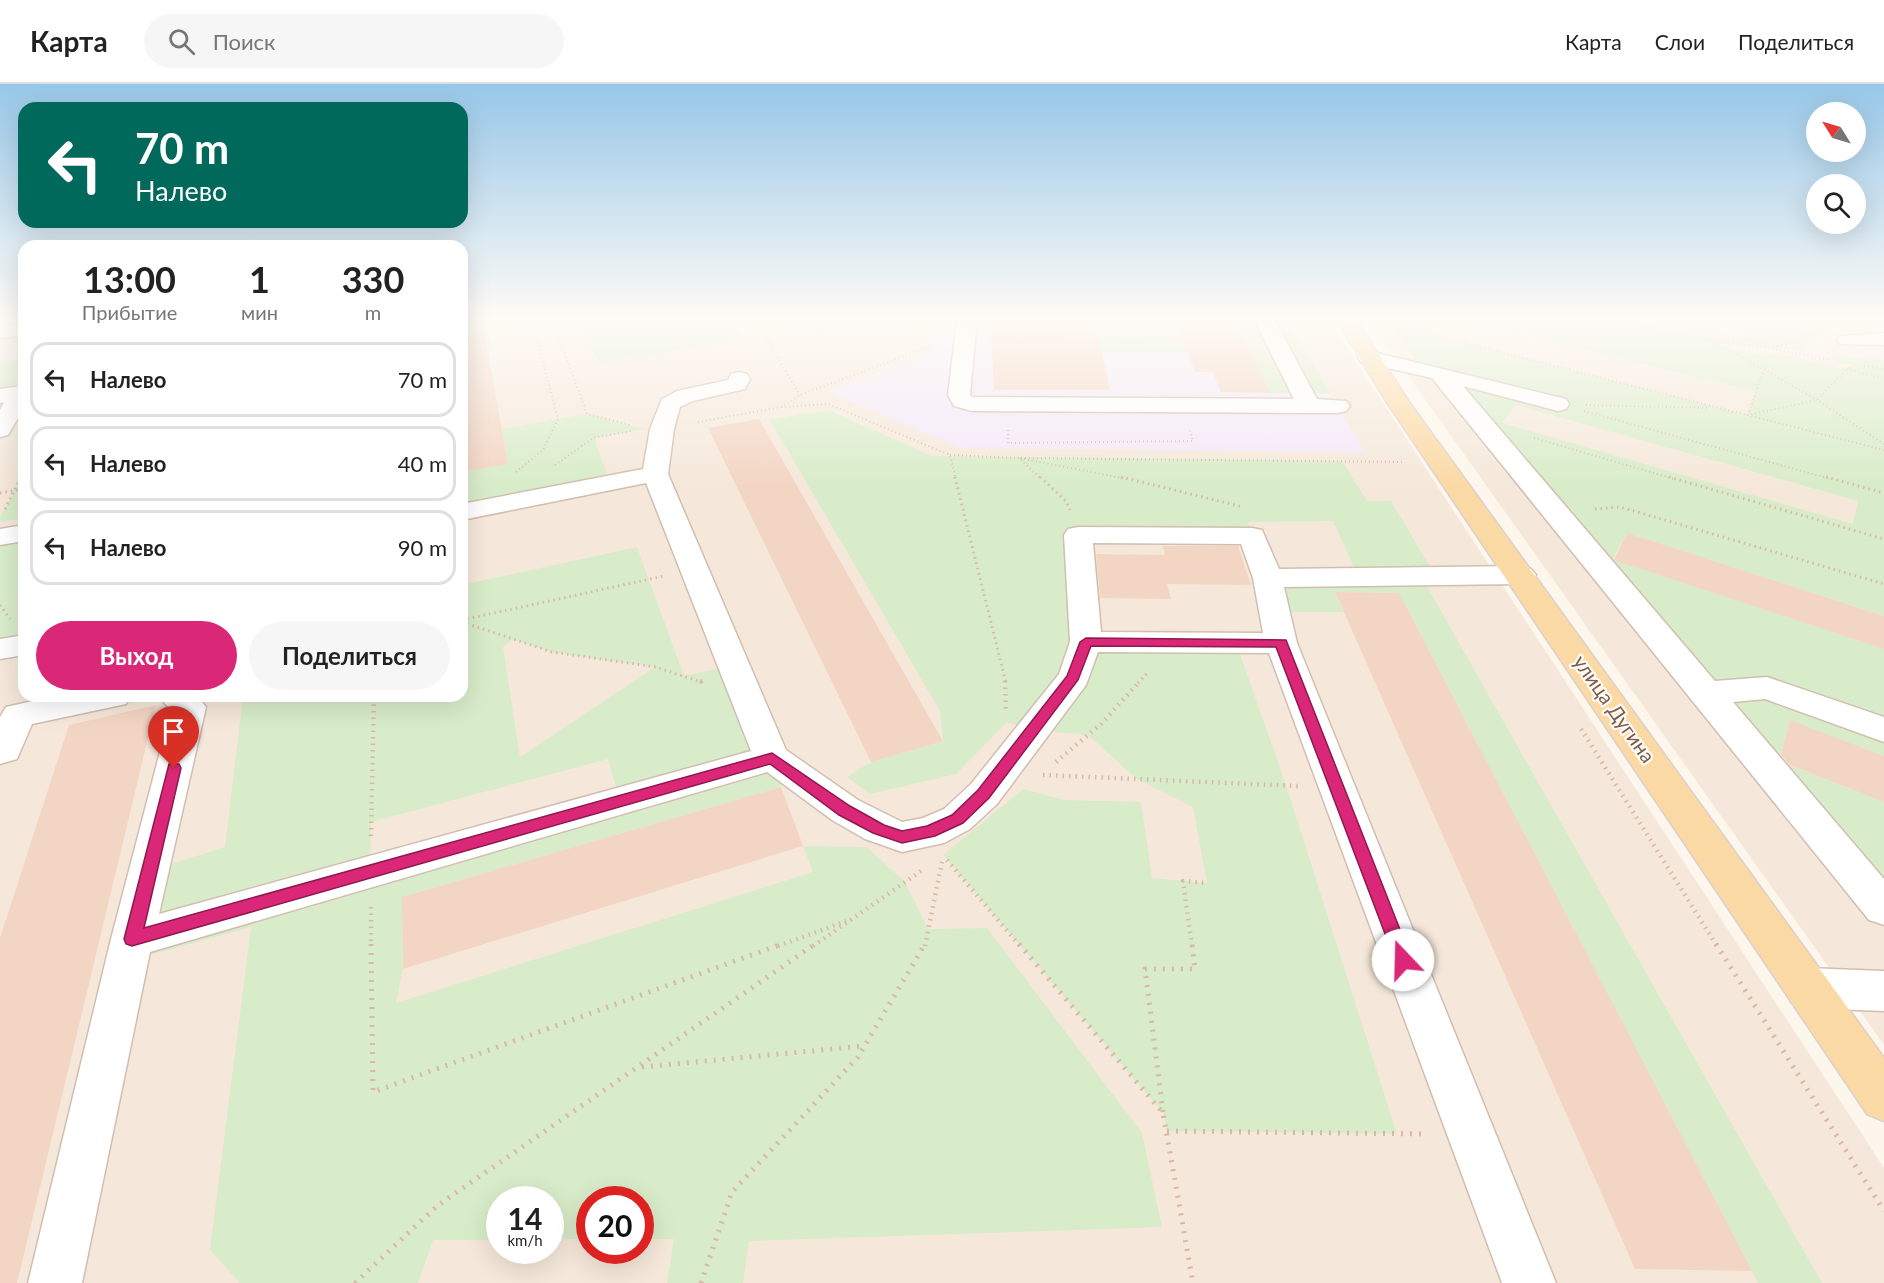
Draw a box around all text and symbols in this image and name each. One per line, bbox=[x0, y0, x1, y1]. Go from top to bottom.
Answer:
search box bbox=[144, 14, 564, 68]
text: Карта bbox=[30, 24, 108, 58]
icon: search bbox=[165, 25, 198, 58]
text: Поиск bbox=[213, 28, 276, 55]
text: Карта bbox=[1565, 29, 1622, 54]
text: Слои bbox=[1655, 29, 1705, 54]
text: Поделиться bbox=[1738, 29, 1854, 54]
north arrow bbox=[1806, 102, 1866, 162]
map controls bbox=[1806, 102, 1866, 234]
text: 70 m bbox=[135, 123, 229, 173]
icon: left bbox=[36, 126, 114, 204]
text: Налево bbox=[135, 174, 227, 207]
button: search bbox=[1806, 174, 1866, 234]
text: 13:00 bbox=[83, 257, 176, 301]
text: 1 bbox=[249, 257, 270, 301]
text: 330 bbox=[342, 257, 404, 301]
text: Прибытие bbox=[82, 300, 177, 324]
text: мин bbox=[241, 300, 278, 324]
text: m bbox=[365, 300, 381, 324]
icon: left bbox=[39, 363, 72, 396]
text: Налево bbox=[90, 366, 166, 393]
text: 70 m bbox=[398, 366, 447, 393]
icon: left bbox=[39, 447, 72, 480]
text: Налево bbox=[90, 450, 166, 477]
text: 40 m bbox=[398, 450, 447, 477]
icon: left bbox=[39, 531, 72, 564]
text: Налево bbox=[90, 534, 166, 561]
text: 90 m bbox=[398, 534, 447, 561]
button: Выход bbox=[36, 621, 237, 690]
button: Поделиться bbox=[249, 621, 450, 690]
street label: улица Дугина bbox=[1569, 650, 1661, 767]
pin bbox=[148, 706, 199, 768]
icon: arrive bbox=[157, 715, 190, 748]
position arrow bbox=[1371, 928, 1435, 992]
speed limit sign: 20 bbox=[576, 1186, 654, 1264]
text: 14 bbox=[508, 1200, 542, 1236]
text: km/h bbox=[507, 1231, 543, 1249]

